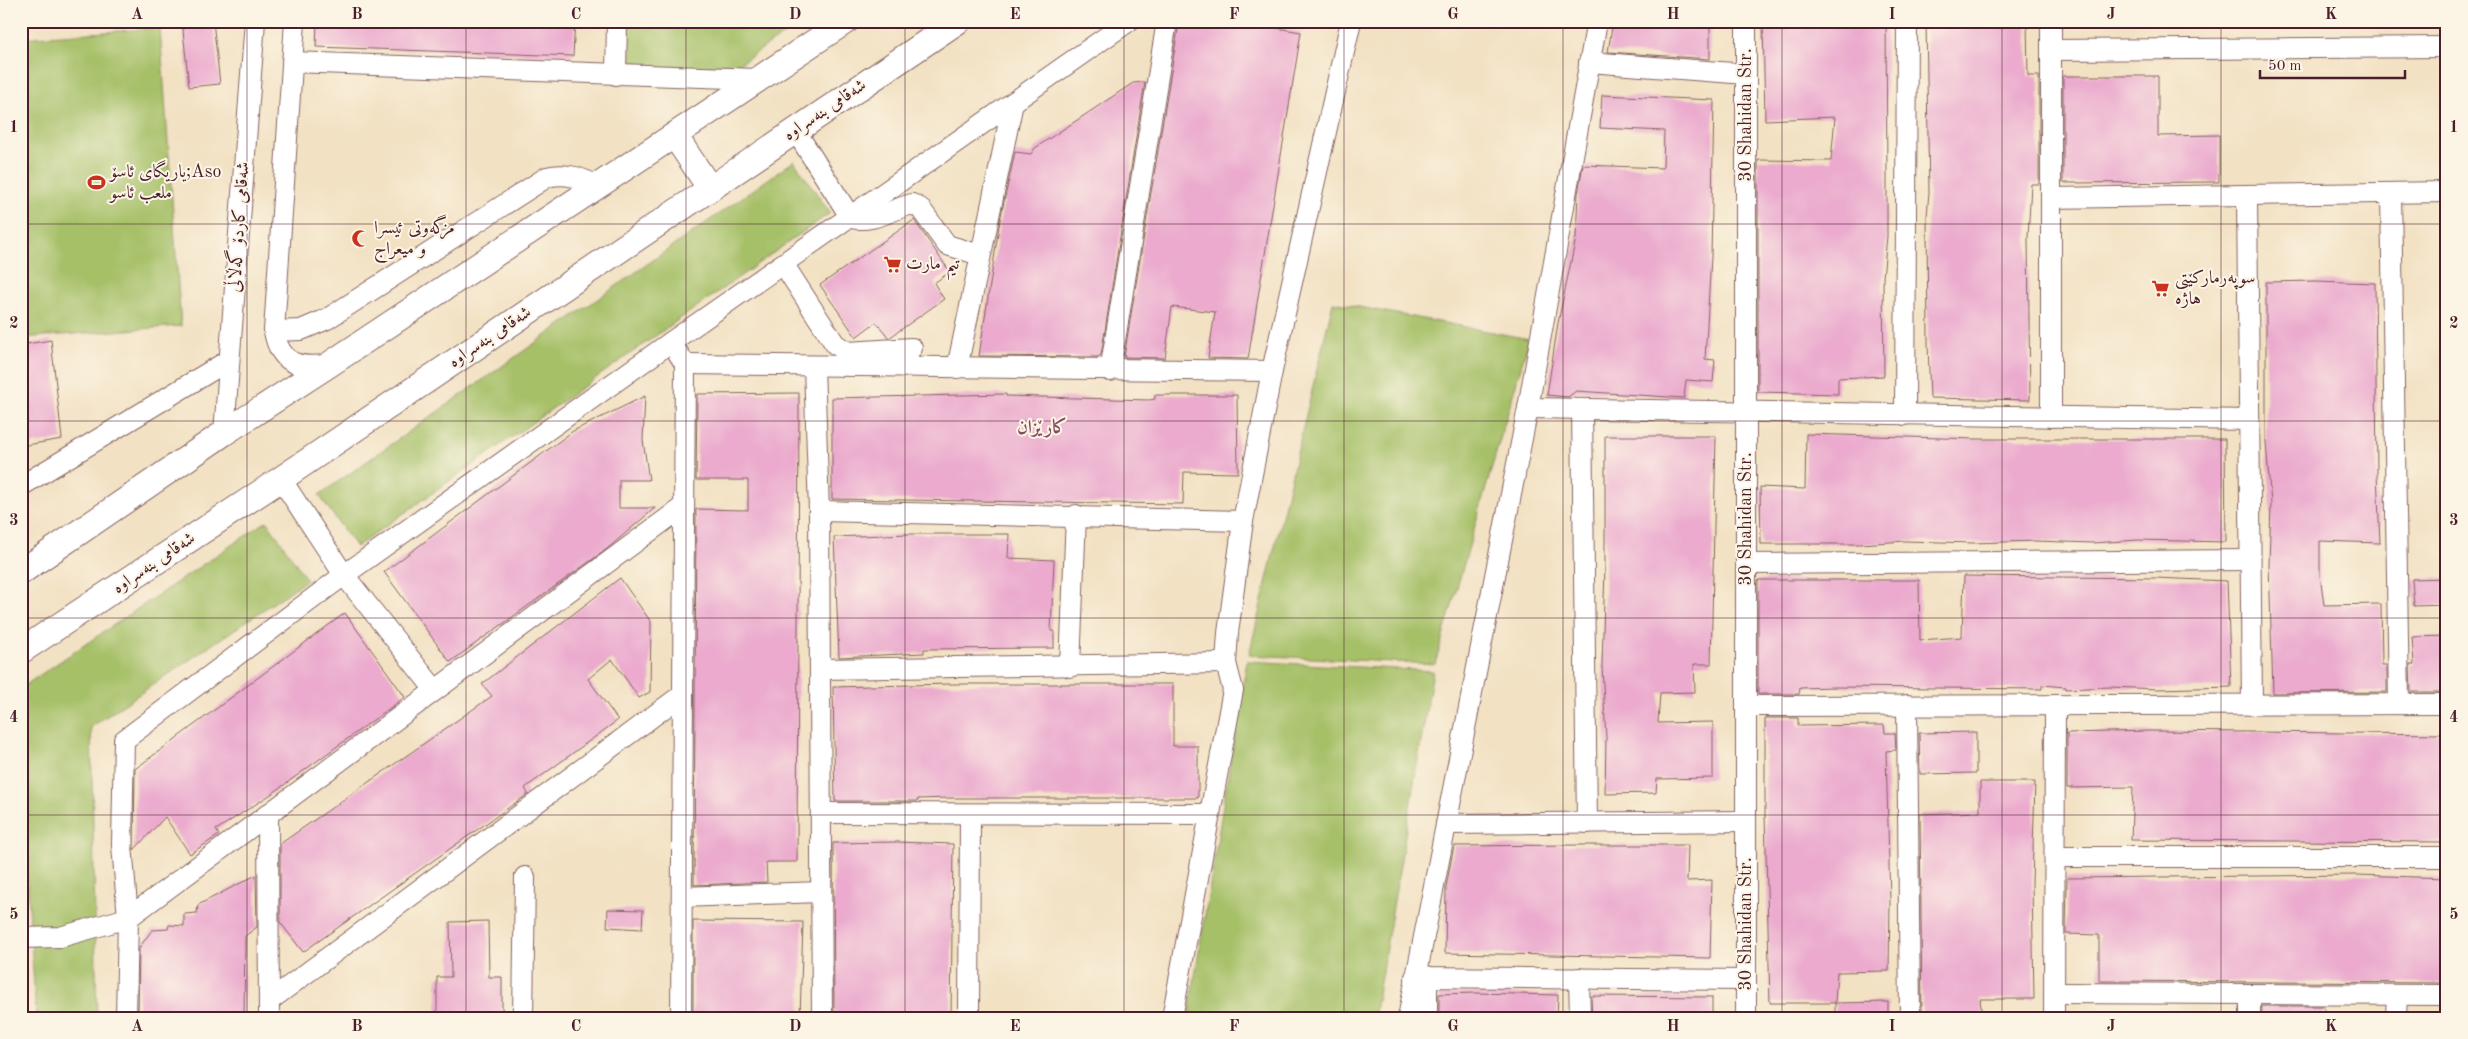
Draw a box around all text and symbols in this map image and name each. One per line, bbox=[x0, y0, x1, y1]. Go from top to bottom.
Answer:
text: A bbox=[131, 7, 143, 23]
text: B bbox=[351, 7, 363, 23]
text: C bbox=[571, 7, 581, 23]
text: D bbox=[789, 7, 801, 23]
text: E bbox=[1009, 7, 1021, 23]
text: F bbox=[1229, 7, 1240, 23]
text: G bbox=[1447, 7, 1459, 23]
text: H bbox=[1666, 7, 1680, 23]
text: I bbox=[1888, 7, 1896, 23]
text: J bbox=[2107, 7, 2116, 23]
text: K bbox=[2325, 7, 2337, 23]
street label: 30 Shahidan Str. bbox=[1737, 48, 1755, 182]
scale bar bbox=[2260, 48, 2406, 80]
text: 50 m bbox=[2268, 59, 2302, 74]
street label: شەقامی بنەسراوە bbox=[780, 76, 871, 146]
text: 1 bbox=[9, 120, 19, 136]
text: 1 bbox=[2449, 120, 2459, 136]
place label: یاریگای ئاسۆ;Aso ملعب ئاسو bbox=[108, 159, 222, 204]
street label: شەقامی کاردۆ گەڵاڵی bbox=[220, 161, 254, 293]
sports icon: یاریگای ئاسۆ;Aso ملعب ئاسو bbox=[86, 172, 106, 192]
place label: مزگەوتی ئیسرا و میعراج bbox=[374, 214, 455, 264]
mosque icon: مزگەوتی ئیسرا و میعراج bbox=[350, 228, 370, 248]
supermarket icon: تيم مارت bbox=[882, 254, 902, 274]
place label: تيم مارت bbox=[906, 255, 960, 281]
place label: سوپەرمارکێتی هاژە bbox=[2175, 269, 2255, 309]
supermarket icon: سوپەرمارکێتی هاژە bbox=[2151, 278, 2171, 298]
street label: شەقامی بنەسراوە bbox=[445, 303, 536, 373]
text: 2 bbox=[9, 316, 19, 332]
text: 2 bbox=[2449, 316, 2459, 332]
district label: کارێزان bbox=[1017, 417, 1067, 438]
street label: 30 Shahidan Str. bbox=[1737, 452, 1755, 586]
text: 3 bbox=[9, 513, 19, 529]
text: 3 bbox=[2449, 513, 2459, 529]
street label: شەقامی بنەسراوە bbox=[109, 529, 200, 599]
text: 4 bbox=[9, 710, 19, 726]
text: 4 bbox=[2449, 710, 2459, 726]
street label: 30 Shahidan Str. bbox=[1737, 857, 1755, 991]
text: 5 bbox=[9, 907, 19, 923]
text: 5 bbox=[2449, 907, 2459, 923]
text: A bbox=[131, 1019, 143, 1035]
text: B bbox=[351, 1019, 363, 1035]
text: C bbox=[571, 1019, 581, 1035]
text: D bbox=[789, 1019, 801, 1035]
text: E bbox=[1009, 1019, 1021, 1035]
text: F bbox=[1229, 1019, 1240, 1035]
text: G bbox=[1447, 1019, 1459, 1035]
text: H bbox=[1666, 1019, 1680, 1035]
text: I bbox=[1888, 1019, 1896, 1035]
text: J bbox=[2107, 1019, 2116, 1035]
text: K bbox=[2325, 1019, 2337, 1035]

